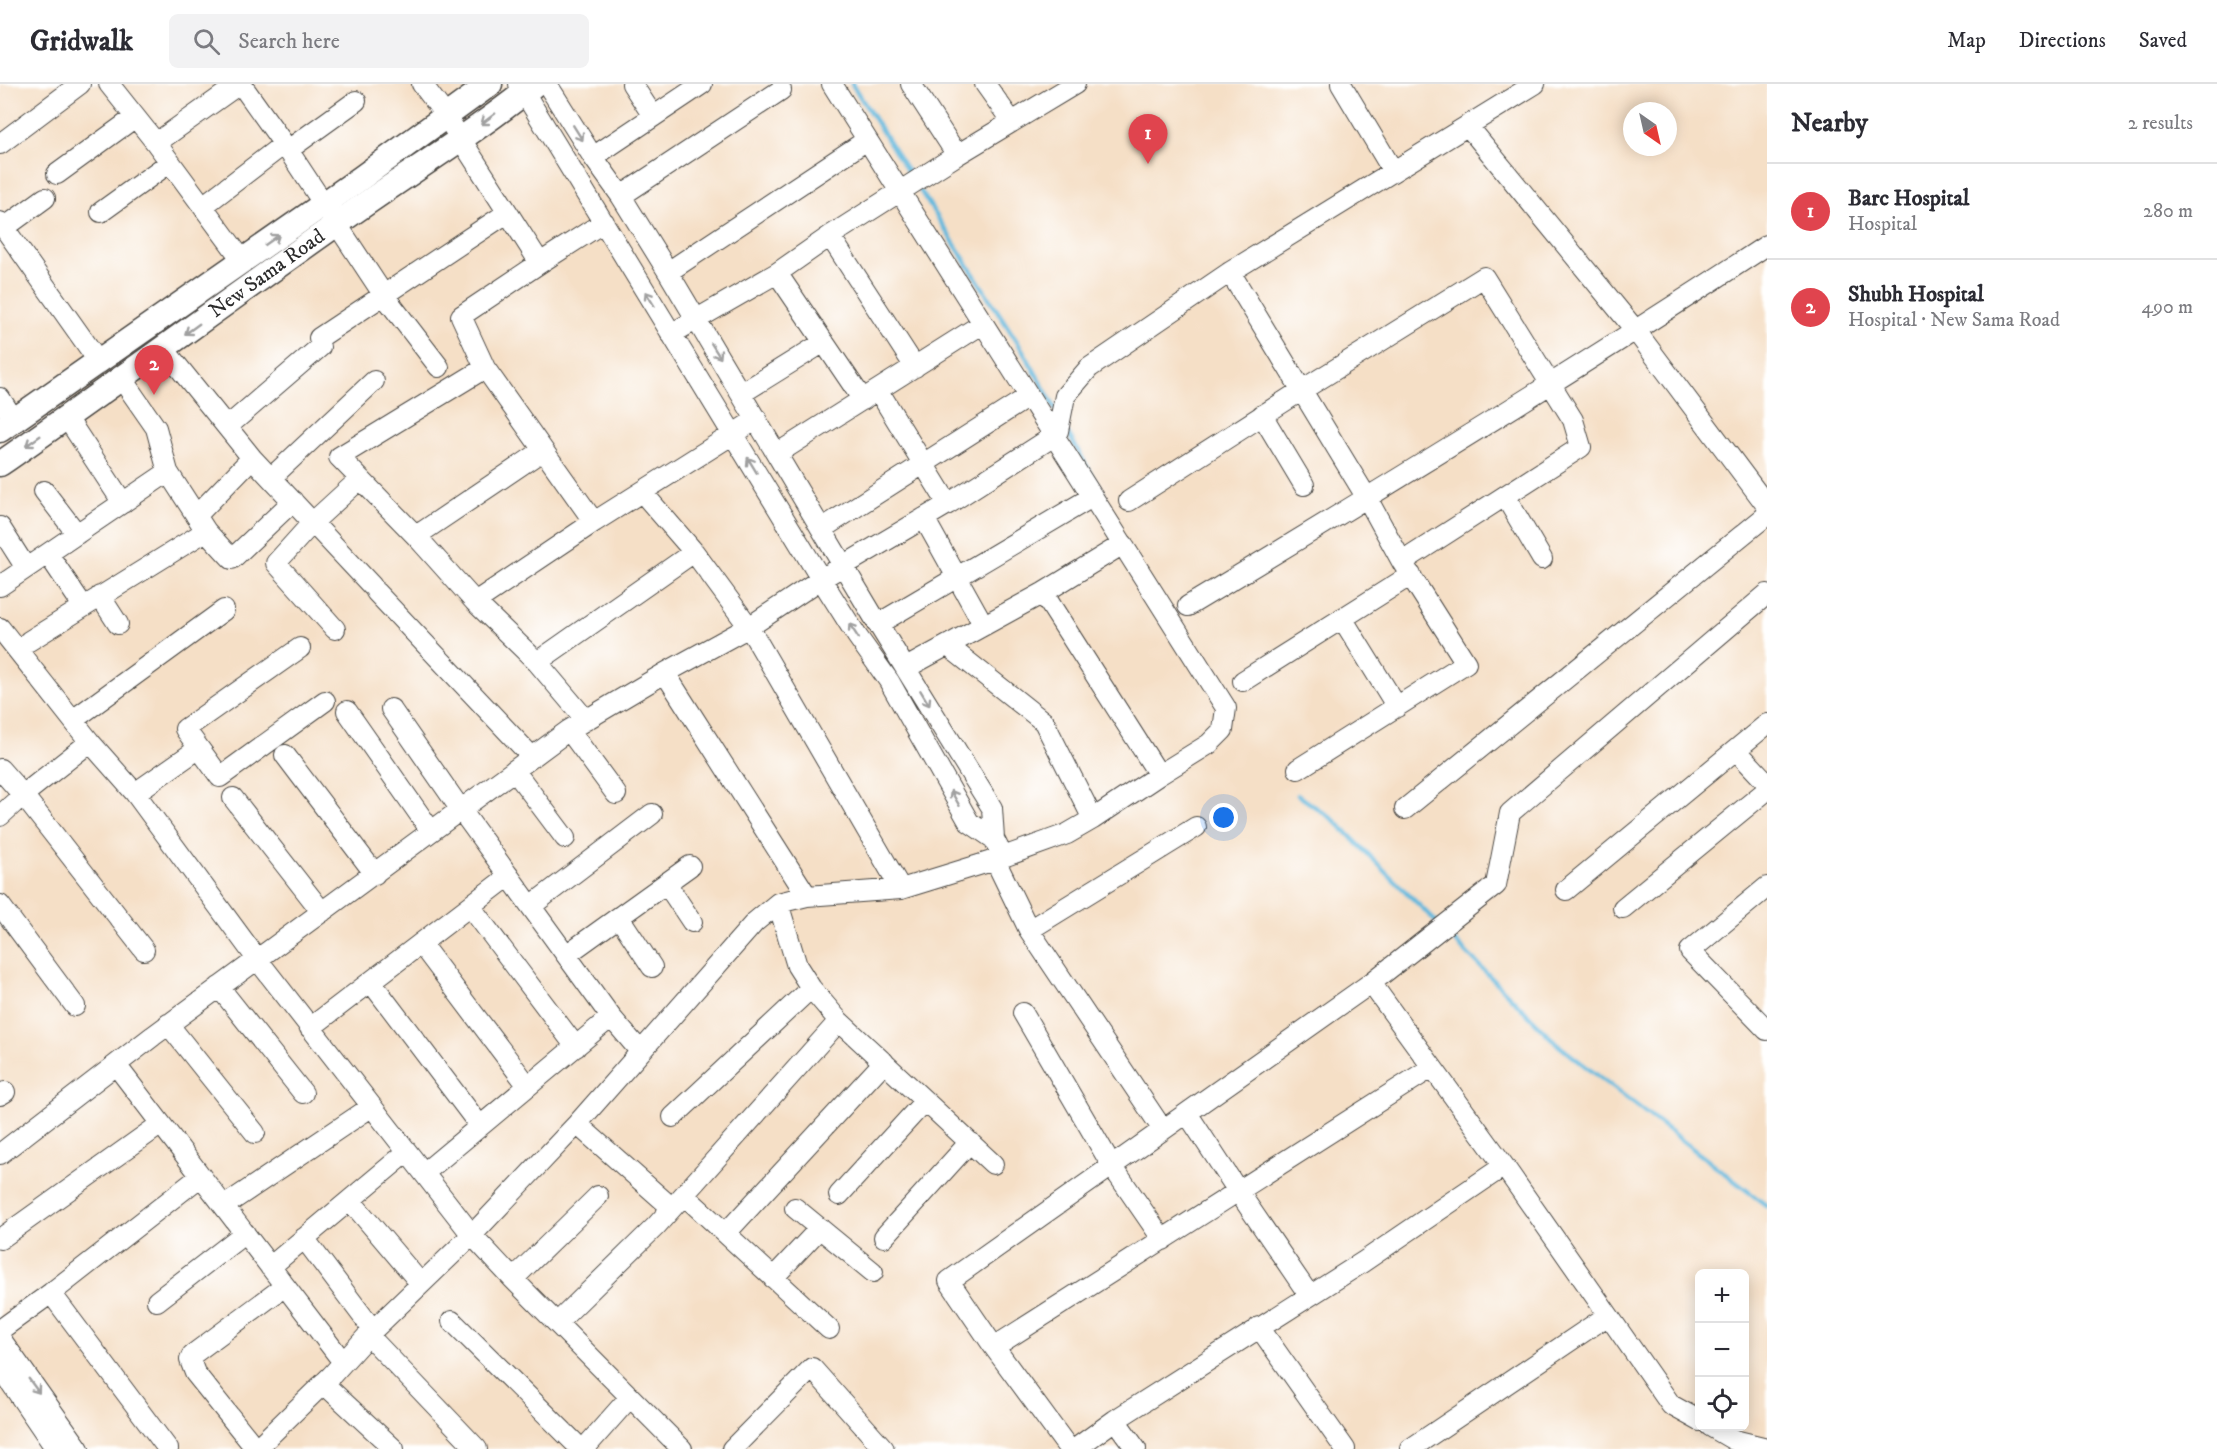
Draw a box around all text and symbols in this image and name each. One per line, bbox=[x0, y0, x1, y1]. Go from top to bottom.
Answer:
search box bbox=[169, 14, 589, 68]
text: Gridwalk bbox=[30, 24, 133, 59]
icon: search bbox=[190, 25, 223, 58]
text: Search here bbox=[238, 28, 340, 55]
text: Map bbox=[1947, 28, 1986, 54]
text: Directions bbox=[2019, 28, 2106, 54]
text: Saved bbox=[2139, 28, 2187, 54]
north arrow bbox=[1623, 102, 1677, 156]
text: Nearby bbox=[1791, 107, 1868, 140]
text: 2 results bbox=[2128, 111, 2193, 136]
one-way arrow bbox=[481, 113, 497, 126]
pin: 1 bbox=[1128, 115, 1168, 164]
one-way arrow bbox=[572, 125, 585, 142]
text: Barc Hospital bbox=[1848, 185, 1969, 212]
text: 1 bbox=[1807, 199, 1814, 224]
text: 280 m bbox=[2143, 199, 2193, 224]
text: Hospital bbox=[1848, 212, 1917, 237]
street label: New Sama Road bbox=[204, 223, 330, 324]
one-way arrow bbox=[263, 234, 279, 247]
text: Shubh Hospital bbox=[1848, 281, 1984, 308]
one-way arrow bbox=[643, 291, 655, 308]
text: 2 bbox=[1806, 295, 1815, 320]
text: 490 m bbox=[2141, 295, 2193, 320]
text: Hospital · New Sama Road bbox=[1848, 308, 2060, 333]
one-way arrow bbox=[184, 323, 200, 335]
one-way arrow bbox=[711, 342, 723, 359]
pin: 2 bbox=[134, 346, 174, 395]
one-way arrow bbox=[25, 435, 41, 447]
one-way arrow bbox=[745, 457, 757, 474]
one-way arrow bbox=[848, 623, 860, 640]
one-way arrow bbox=[919, 689, 931, 706]
one-way arrow bbox=[949, 789, 960, 807]
your location bbox=[1209, 803, 1238, 832]
map controls bbox=[1695, 1269, 1749, 1431]
button: + bbox=[1695, 1269, 1749, 1323]
button: − bbox=[1695, 1323, 1749, 1377]
one-way arrow bbox=[28, 1377, 40, 1393]
button: locate bbox=[1695, 1377, 1749, 1431]

